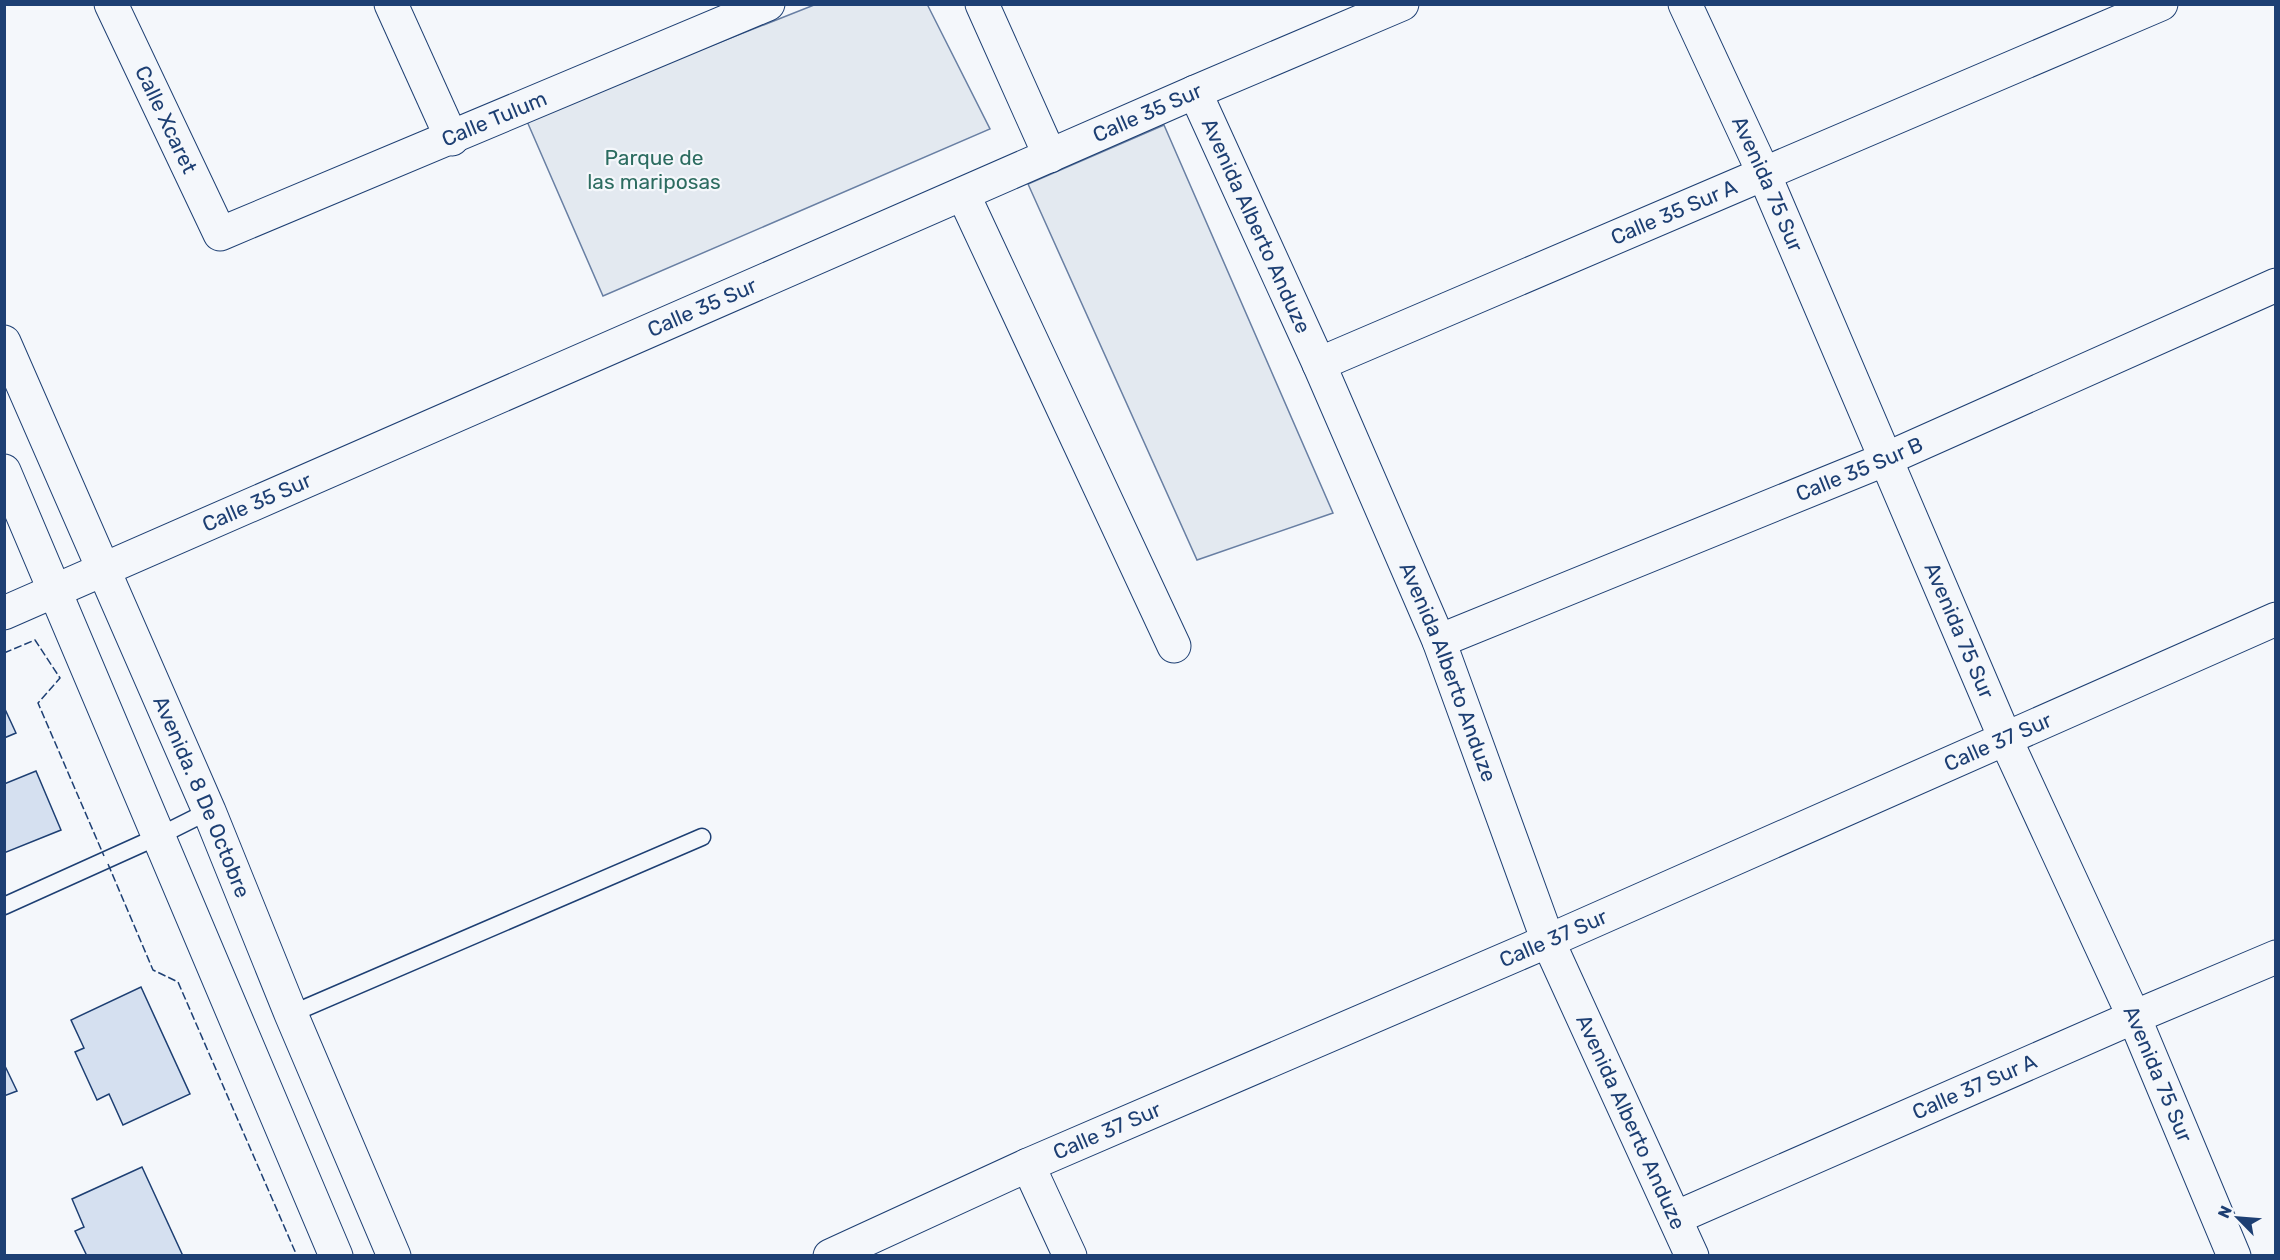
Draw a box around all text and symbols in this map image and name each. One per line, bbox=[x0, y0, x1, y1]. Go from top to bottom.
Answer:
street label: Calle Xcaret bbox=[130, 61, 202, 177]
street label: Calle 35 Sur bbox=[1089, 78, 1206, 147]
street label: Calle Tulum bbox=[438, 85, 550, 152]
street label: Avenida 75 Sur bbox=[1727, 112, 1809, 255]
street label: Avenida Alberto Anduze bbox=[1197, 114, 1316, 337]
park label: Parque de las mariposas bbox=[587, 145, 721, 194]
street label: Calle 35 Sur A bbox=[1607, 174, 1741, 250]
street label: Calle 35 Sur bbox=[643, 272, 760, 342]
street label: Calle 35 Sur B bbox=[1792, 431, 1927, 506]
street label: Calle 35 Sur bbox=[198, 467, 315, 537]
street label: Avenida Alberto Anduze bbox=[1394, 558, 1502, 785]
street label: Avenida 75 Sur bbox=[1919, 559, 2000, 702]
street label: Avenida. 8 De Octobre bbox=[148, 692, 256, 901]
street label: Calle 37 Sur bbox=[1940, 707, 2055, 776]
street label: Calle 37 Sur bbox=[1495, 903, 1611, 972]
street label: Avenida 75 Sur bbox=[2118, 1002, 2198, 1146]
street label: Avenida Alberto Anduze bbox=[1571, 1010, 1691, 1233]
street label: Calle 37 Sur A bbox=[1908, 1048, 2040, 1125]
street label: Calle 37 Sur bbox=[1049, 1096, 1165, 1165]
north arrow bbox=[2208, 1188, 2268, 1248]
text: N bbox=[2214, 1203, 2236, 1221]

